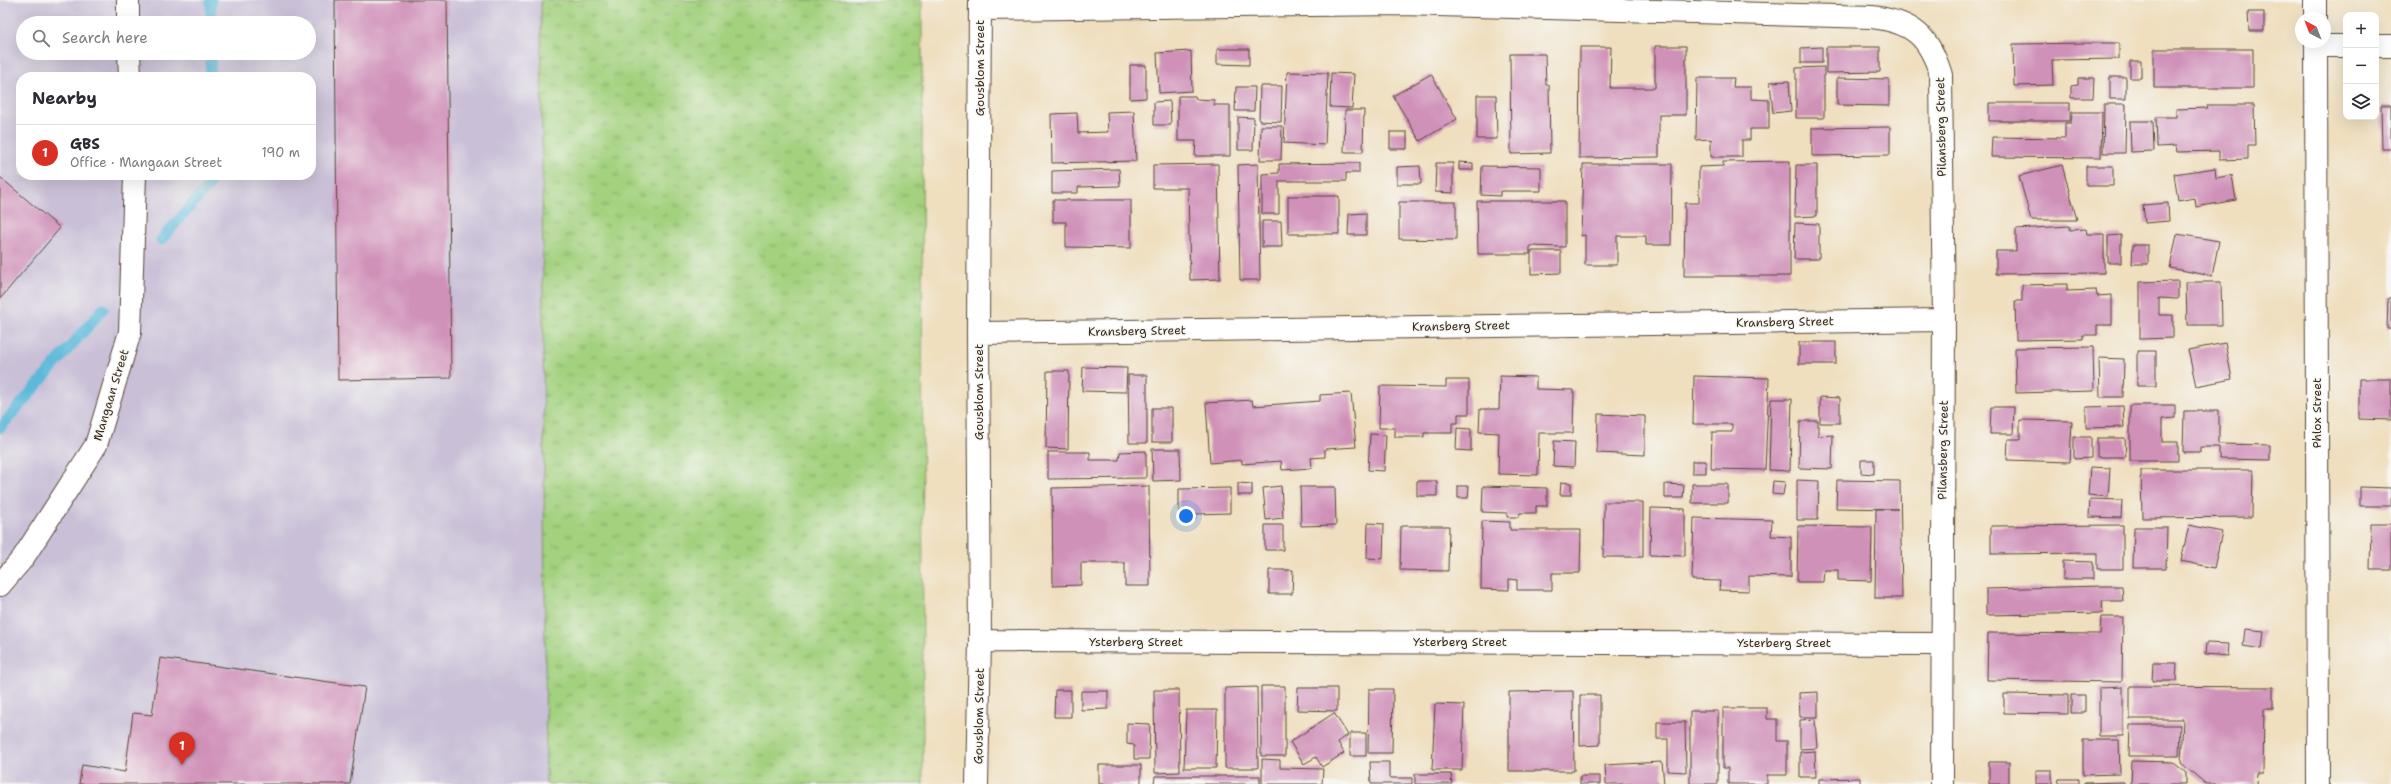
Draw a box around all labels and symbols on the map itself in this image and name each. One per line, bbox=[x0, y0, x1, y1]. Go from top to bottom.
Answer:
north arrow bbox=[2295, 12, 2331, 48]
street label: Gousblom Street bbox=[972, 20, 988, 116]
street label: Pilansberg Street bbox=[1932, 77, 1950, 177]
street label: Kransberg Street bbox=[1736, 313, 1834, 331]
street label: Kransberg Street bbox=[1412, 317, 1510, 335]
street label: Kransberg Street bbox=[1088, 322, 1186, 340]
street label: Gousblom Street bbox=[971, 344, 987, 440]
street label: Mangaan Street bbox=[89, 347, 133, 443]
street label: Phlox Street bbox=[2309, 378, 2325, 448]
street label: Pilansberg Street bbox=[1934, 400, 1952, 500]
your location bbox=[1176, 506, 1196, 526]
street label: Ysterberg Street bbox=[1089, 634, 1183, 650]
street label: Ysterberg Street bbox=[1413, 634, 1507, 650]
street label: Ysterberg Street bbox=[1737, 635, 1831, 651]
street label: Gousblom Street bbox=[970, 668, 988, 764]
pin: 1 bbox=[169, 732, 195, 765]

